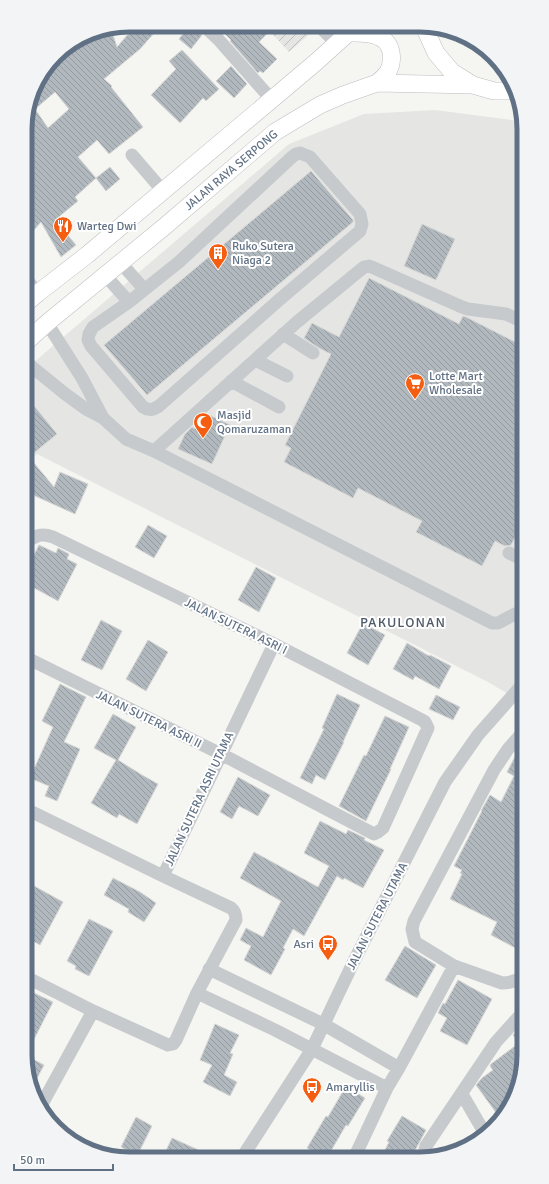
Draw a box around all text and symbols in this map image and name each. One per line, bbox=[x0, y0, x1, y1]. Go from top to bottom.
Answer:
street label: JALAN RAYA SERPONG bbox=[182, 127, 281, 214]
restaurant icon: Warteg Dwi bbox=[52, 215, 74, 243]
place label: Warteg Dwi bbox=[77, 219, 136, 234]
place label: Ruko Sutera Niaga 2 bbox=[232, 239, 294, 268]
building icon: Ruko Sutera Niaga 2 bbox=[207, 242, 229, 270]
place label: Lotte Mart Wholesale bbox=[429, 369, 483, 398]
supermarket icon: Lotte Mart Wholesale bbox=[404, 372, 426, 400]
place label: Masjid Qomaruzaman bbox=[217, 408, 291, 437]
mosque icon: Masjid Qomaruzaman bbox=[192, 411, 214, 439]
street label: JALAN SUTERA ASRI I bbox=[182, 595, 290, 658]
district label: PAKULONAN bbox=[360, 614, 446, 631]
street label: JALAN SUTERA ASRI II bbox=[93, 687, 204, 752]
street label: JALAN SUTERA ASRI UTAMA bbox=[162, 729, 237, 869]
street label: JALAN SUTERA UTAMA bbox=[344, 859, 411, 973]
bus stop icon: Asri bbox=[317, 933, 339, 961]
place label: Asri bbox=[294, 937, 314, 952]
bus stop icon: Amaryllis bbox=[301, 1076, 323, 1104]
place label: Amaryllis bbox=[326, 1080, 375, 1095]
scale bar bbox=[14, 1146, 113, 1172]
text: 50 m bbox=[20, 1153, 45, 1168]

